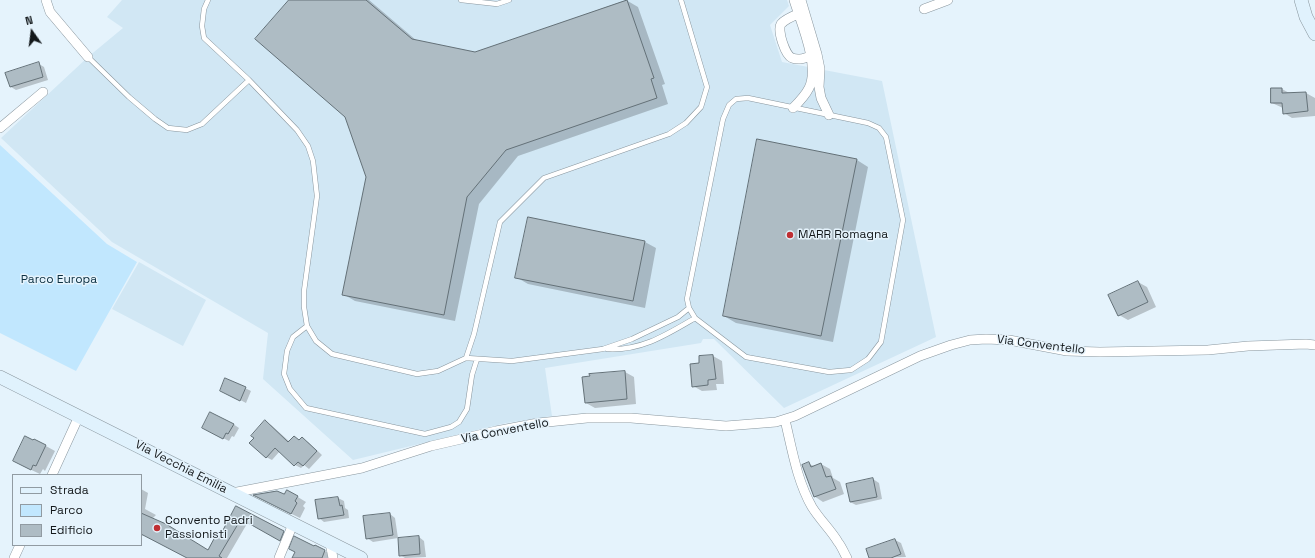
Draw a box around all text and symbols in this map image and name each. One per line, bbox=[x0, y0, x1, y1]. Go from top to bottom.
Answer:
north arrow bbox=[12, 12, 52, 52]
text: N bbox=[24, 13, 34, 28]
place label: MARR Romagna bbox=[798, 228, 888, 242]
marker: MARR Romagna bbox=[785, 230, 795, 240]
park label: Parco Europa bbox=[21, 273, 97, 287]
street label: Via Conventello bbox=[996, 332, 1086, 358]
street label: Via Conventello bbox=[460, 415, 550, 447]
street label: Via Vecchia Emilia bbox=[132, 437, 230, 497]
legend bbox=[12, 474, 142, 546]
text: Strada bbox=[50, 482, 89, 498]
text: Parco bbox=[50, 502, 83, 518]
place label: Convento Padri Passionisti bbox=[165, 514, 253, 542]
text: Edificio bbox=[50, 522, 93, 538]
marker: Convento Padri Passionisti bbox=[152, 523, 162, 533]

